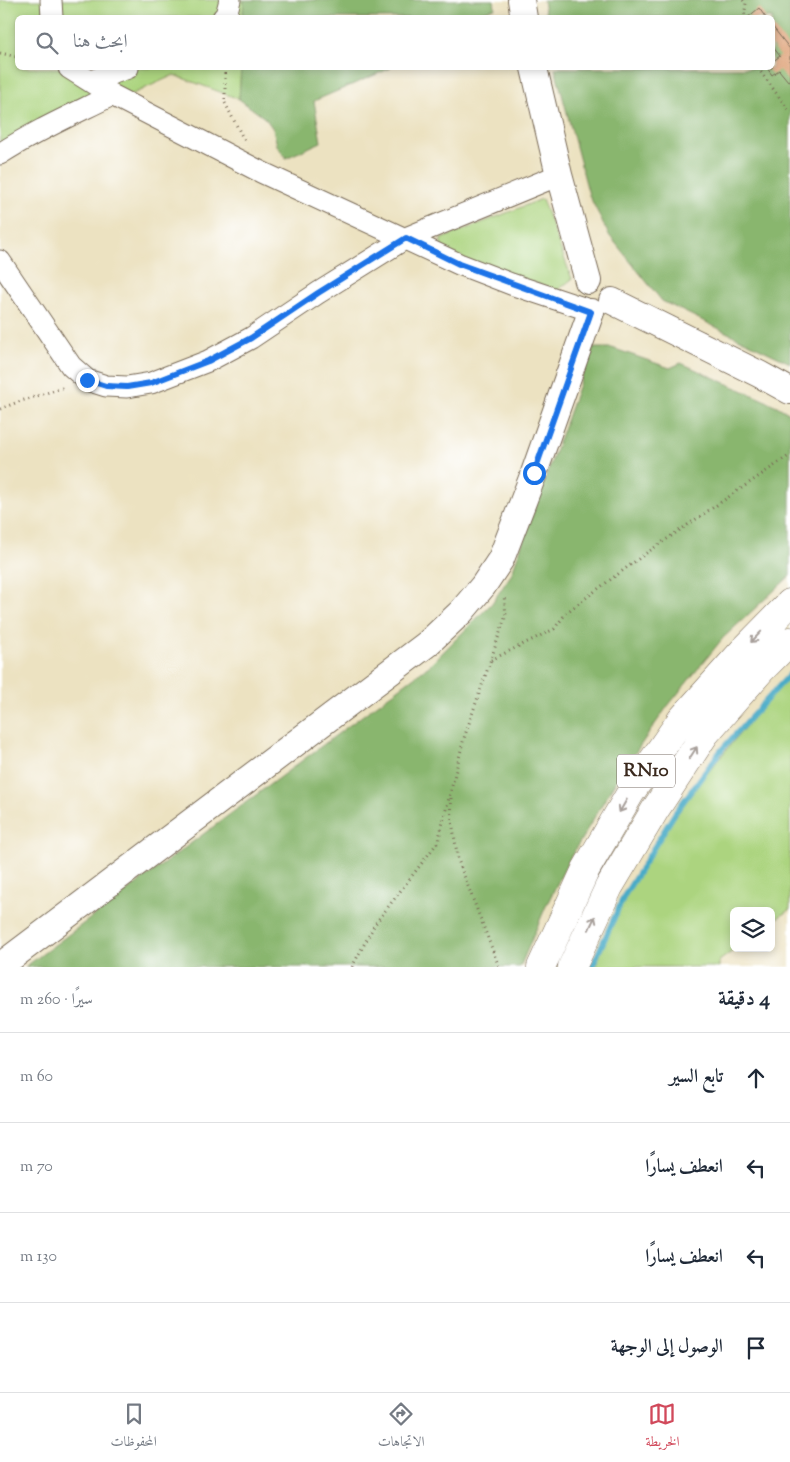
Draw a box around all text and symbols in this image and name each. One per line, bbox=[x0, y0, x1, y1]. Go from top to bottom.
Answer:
search box bbox=[15, 15, 775, 70]
icon: search bbox=[33, 29, 61, 57]
text: ابحث هنا bbox=[73, 29, 128, 56]
route end bbox=[76, 369, 99, 392]
route start bbox=[523, 462, 546, 485]
one-way arrow bbox=[750, 631, 762, 644]
one-way arrow bbox=[687, 746, 698, 760]
road number: RN10 bbox=[617, 754, 675, 788]
one-way arrow bbox=[618, 798, 628, 812]
map controls bbox=[730, 907, 775, 952]
button: layers bbox=[730, 907, 775, 952]
one-way arrow bbox=[588, 916, 597, 931]
text: 4 دقيقة bbox=[718, 985, 770, 1015]
text: سيرًا · 260 m bbox=[20, 989, 93, 1012]
text: تابع السير bbox=[669, 1064, 723, 1091]
icon: ahead bbox=[742, 1064, 770, 1092]
text: 60 m bbox=[20, 1066, 53, 1089]
text: انعطف يسارًا bbox=[645, 1154, 723, 1181]
icon: left bbox=[742, 1154, 770, 1182]
text: 70 m bbox=[20, 1156, 53, 1179]
text: انعطف يسارًا bbox=[645, 1244, 723, 1271]
icon: left bbox=[742, 1244, 770, 1272]
text: 130 m bbox=[20, 1246, 57, 1269]
text: الوصول إلى الوجهة bbox=[611, 1334, 723, 1361]
icon: arrive bbox=[742, 1334, 770, 1362]
tab: المحفوظات bbox=[111, 1400, 157, 1455]
tab: الاتجاهات bbox=[378, 1400, 424, 1455]
tab: الخريطة bbox=[645, 1400, 680, 1455]

